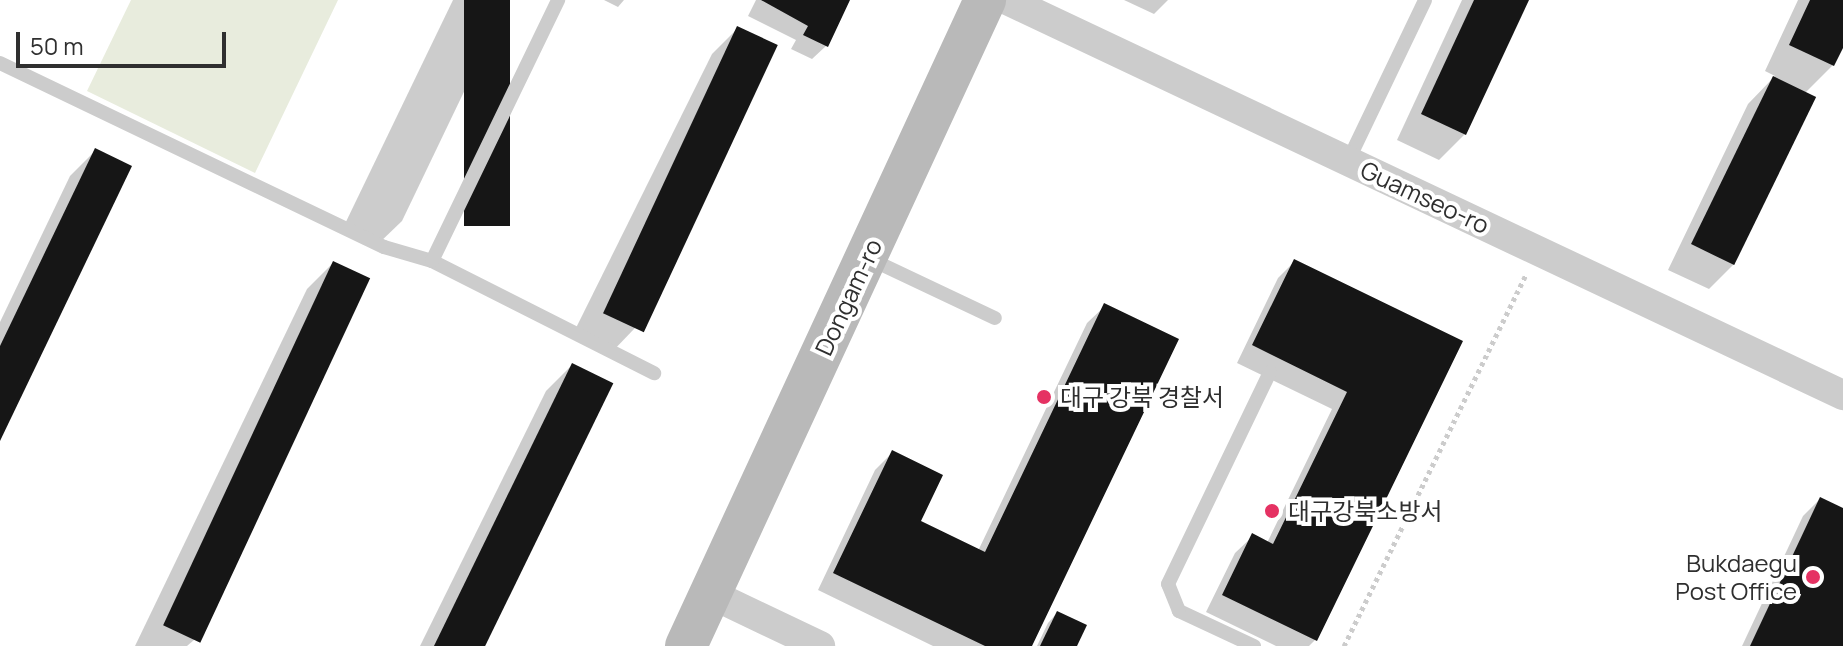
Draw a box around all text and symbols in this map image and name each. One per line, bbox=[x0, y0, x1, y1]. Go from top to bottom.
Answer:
scale bar bbox=[20, 16, 230, 66]
text: 50 m bbox=[30, 29, 84, 62]
street label: Guamseo-ro bbox=[1356, 155, 1494, 239]
street label: Dongam-ro bbox=[809, 234, 887, 360]
place label: 대구 강북 경찰서 bbox=[1060, 383, 1224, 411]
marker: 대구 강북 경찰서 bbox=[1035, 388, 1053, 406]
place label: 대구강북소방서 bbox=[1288, 497, 1443, 525]
marker: 대구강북소방서 bbox=[1263, 502, 1281, 520]
place label: Bukdaegu Post Office bbox=[1675, 549, 1797, 605]
marker: Bukdaegu Post Office bbox=[1804, 568, 1822, 586]

